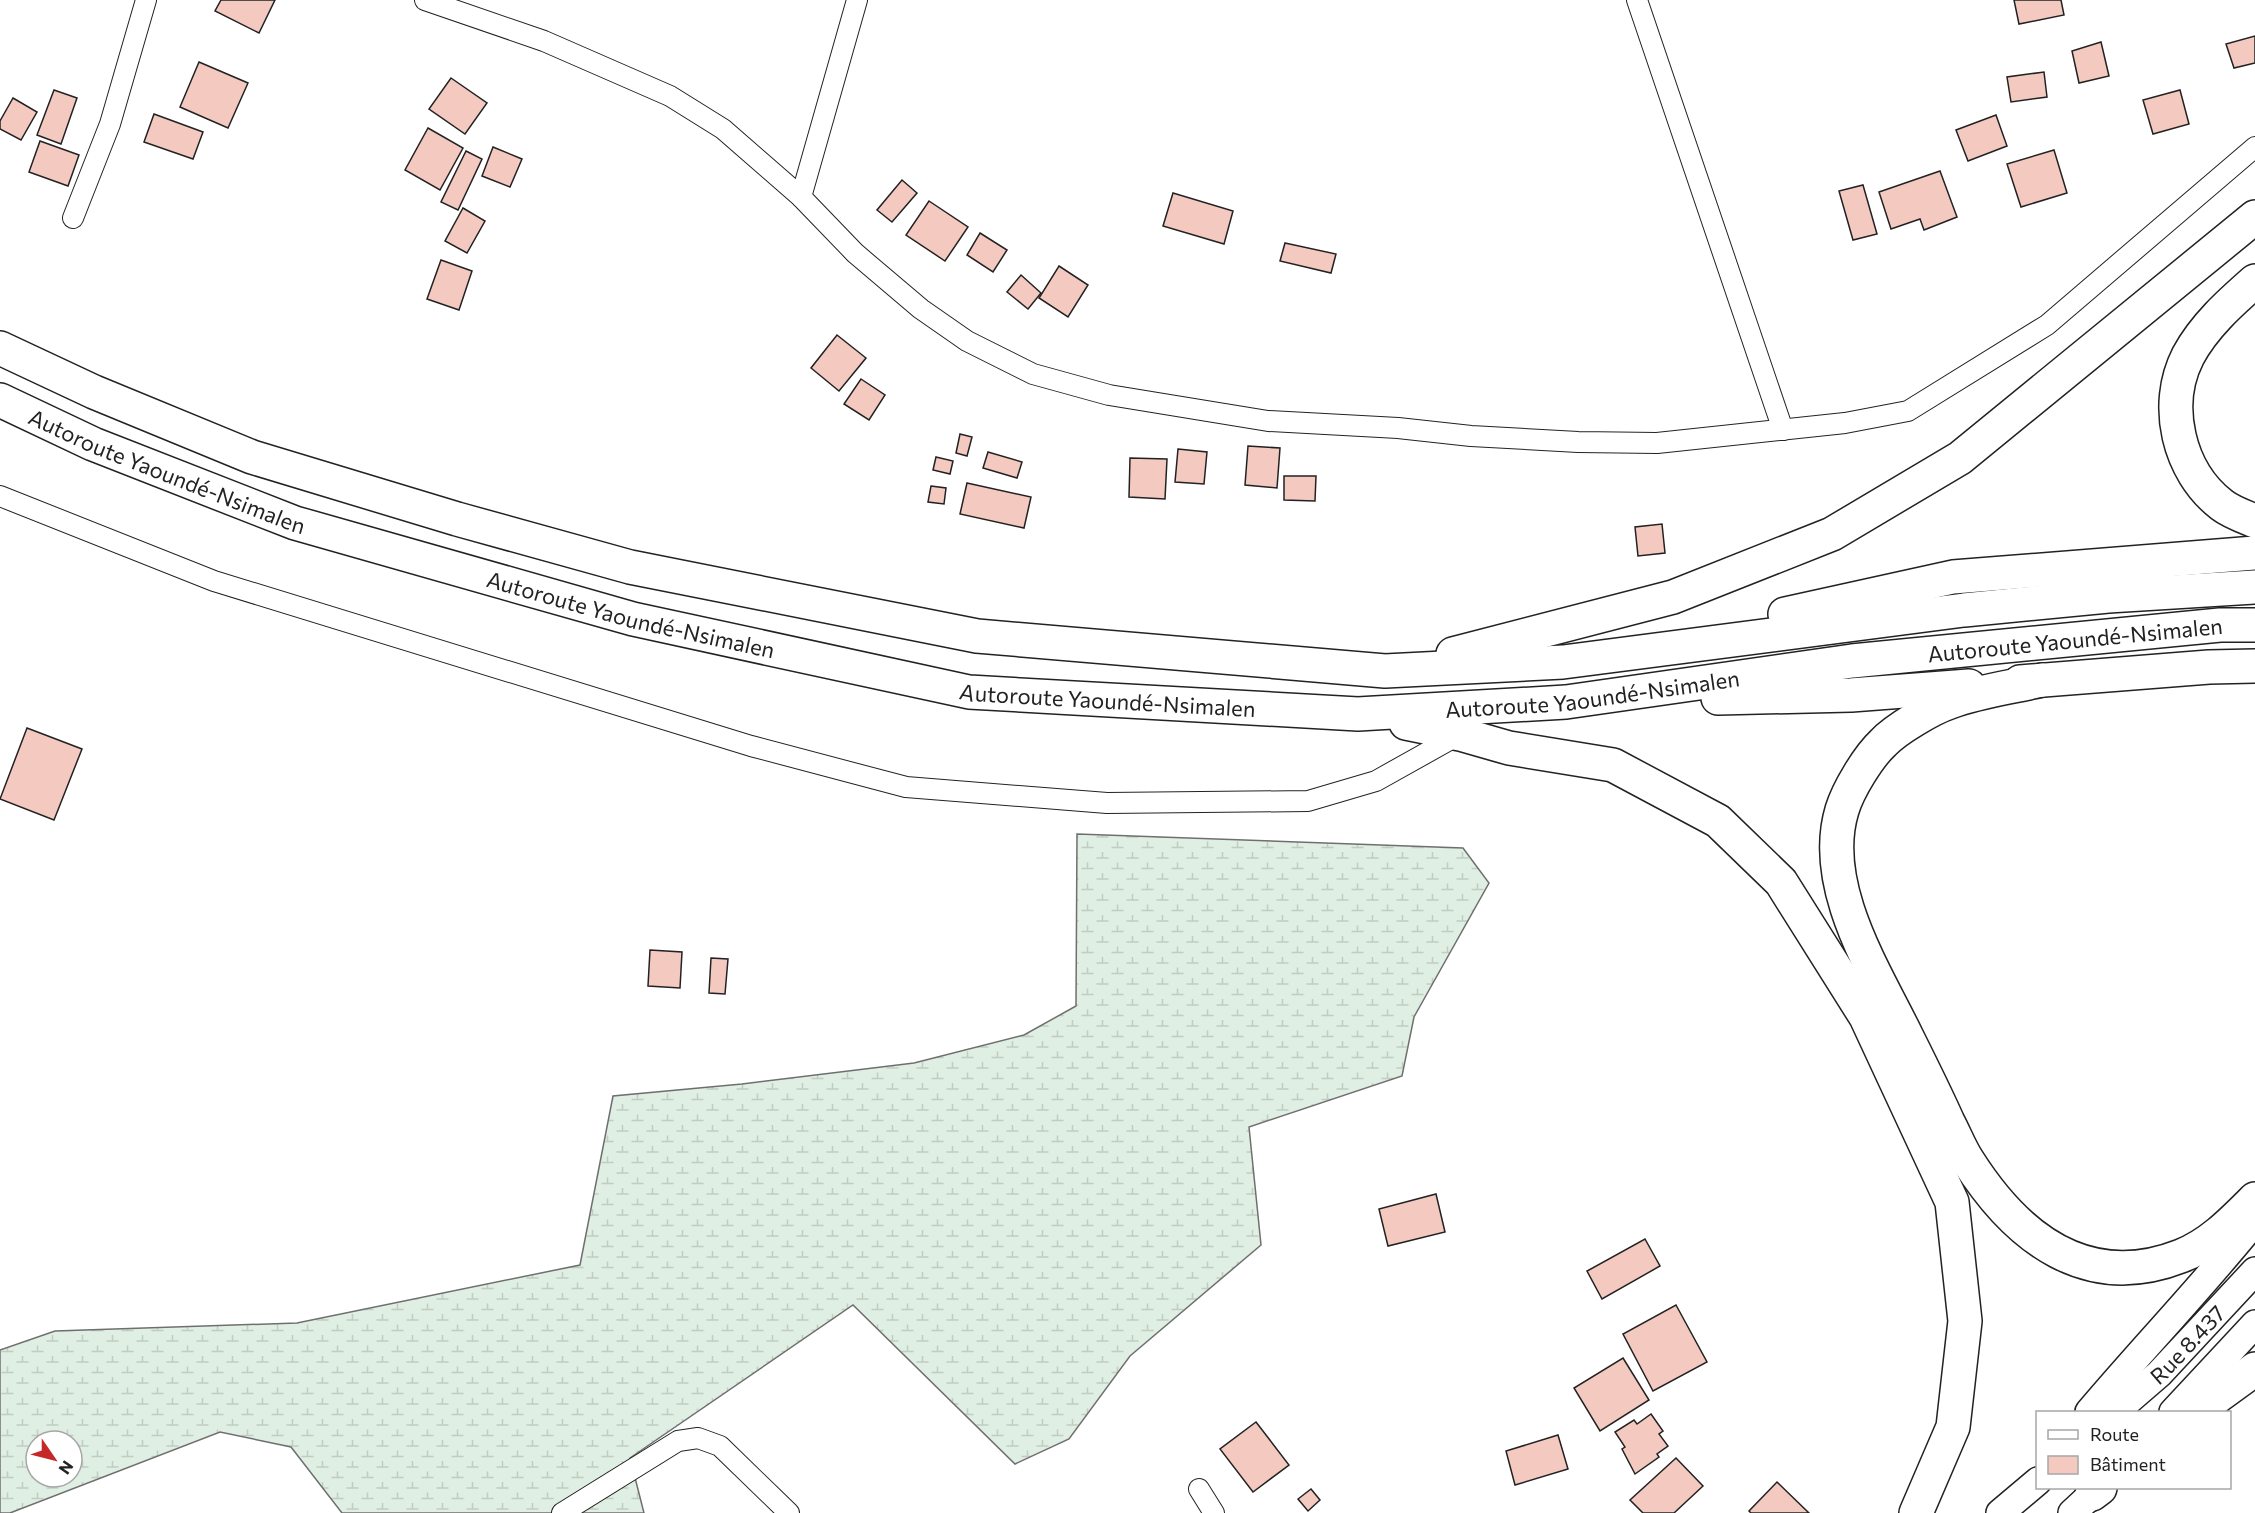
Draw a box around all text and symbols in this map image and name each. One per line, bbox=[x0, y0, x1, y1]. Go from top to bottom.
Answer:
street label: Autoroute Yaoundé-Nsimalen bbox=[25, 402, 309, 539]
street label: Autoroute Yaoundé-Nsimalen bbox=[484, 565, 777, 663]
street label: Autoroute Yaoundé-Nsimalen bbox=[1926, 611, 2224, 667]
street label: Autoroute Yaoundé-Nsimalen bbox=[1444, 664, 1741, 722]
street label: Autoroute Yaoundé-Nsimalen bbox=[957, 677, 1256, 722]
street label: Rue 8.437 bbox=[2144, 1299, 2230, 1390]
legend bbox=[2036, 1411, 2231, 1489]
text: Route bbox=[2090, 1423, 2139, 1445]
north arrow bbox=[24, 1429, 84, 1489]
text: Bâtiment bbox=[2090, 1453, 2166, 1475]
text: N bbox=[55, 1458, 78, 1478]

